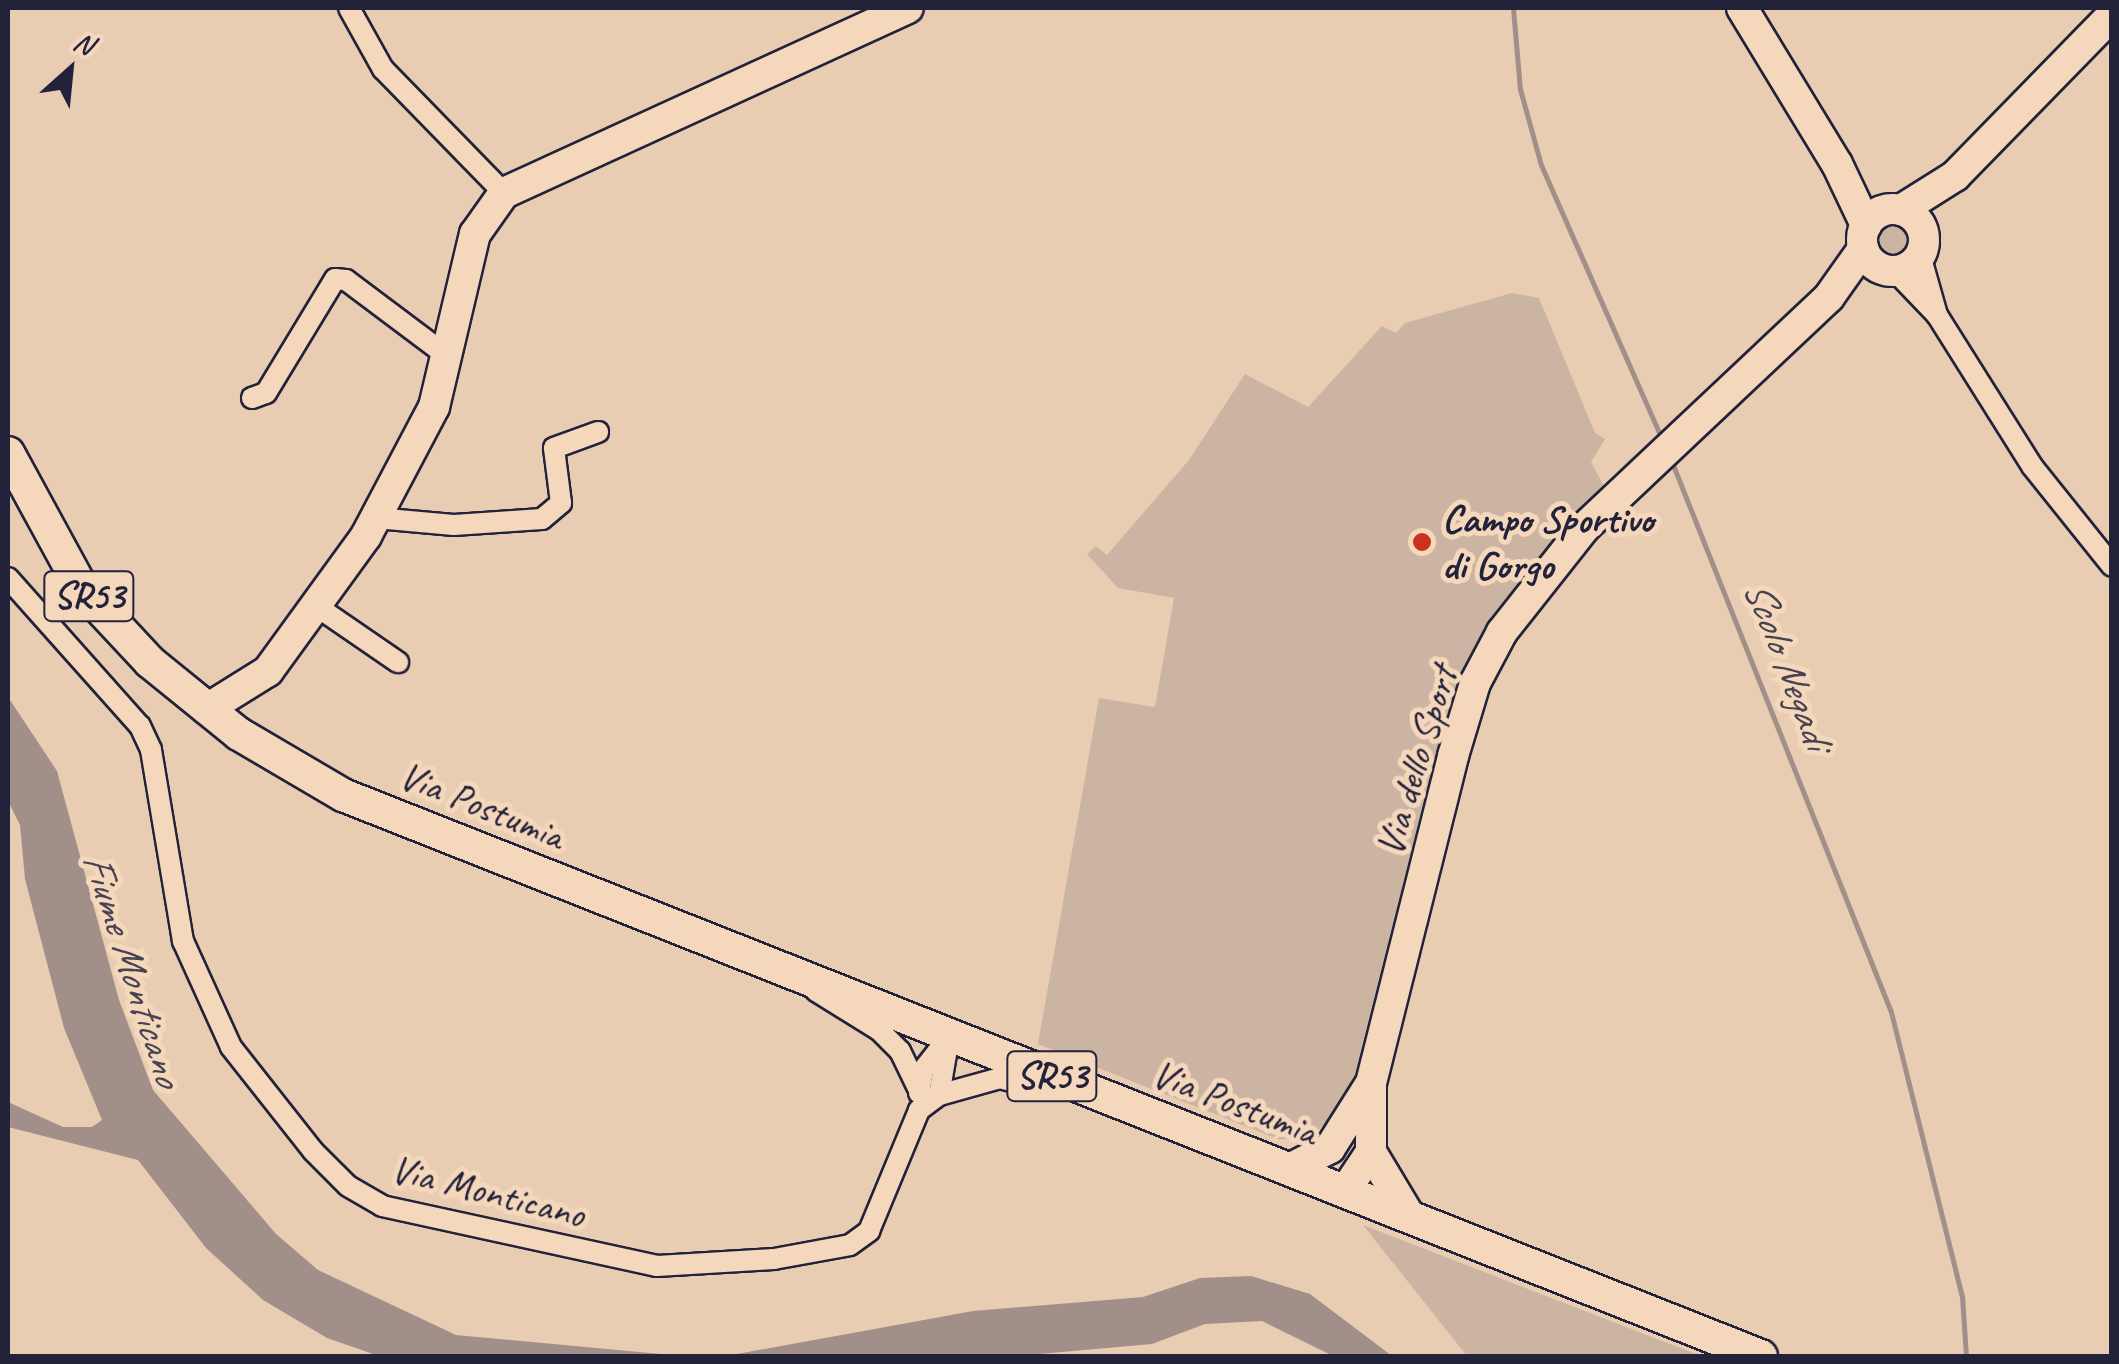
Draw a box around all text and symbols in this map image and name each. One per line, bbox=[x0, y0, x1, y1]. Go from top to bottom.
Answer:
north arrow bbox=[20, 20, 120, 120]
text: N bbox=[68, 23, 100, 62]
place label: Campo Sportivo di Gorgo bbox=[1442, 495, 1654, 589]
marker: Campo Sportivo di Gorgo bbox=[1411, 531, 1433, 553]
road number: SR53 bbox=[42, 563, 136, 629]
water label: Scolo Negadi bbox=[1732, 572, 1842, 756]
street label: Via dello Sport bbox=[1365, 661, 1467, 861]
street label: Via Postumia bbox=[393, 750, 571, 860]
water label: Fiume Monticano bbox=[71, 846, 193, 1092]
road number: SR53 bbox=[1004, 1043, 1100, 1109]
street label: Via Postumia bbox=[1145, 1049, 1325, 1155]
street label: Via Monticano bbox=[386, 1144, 590, 1238]

